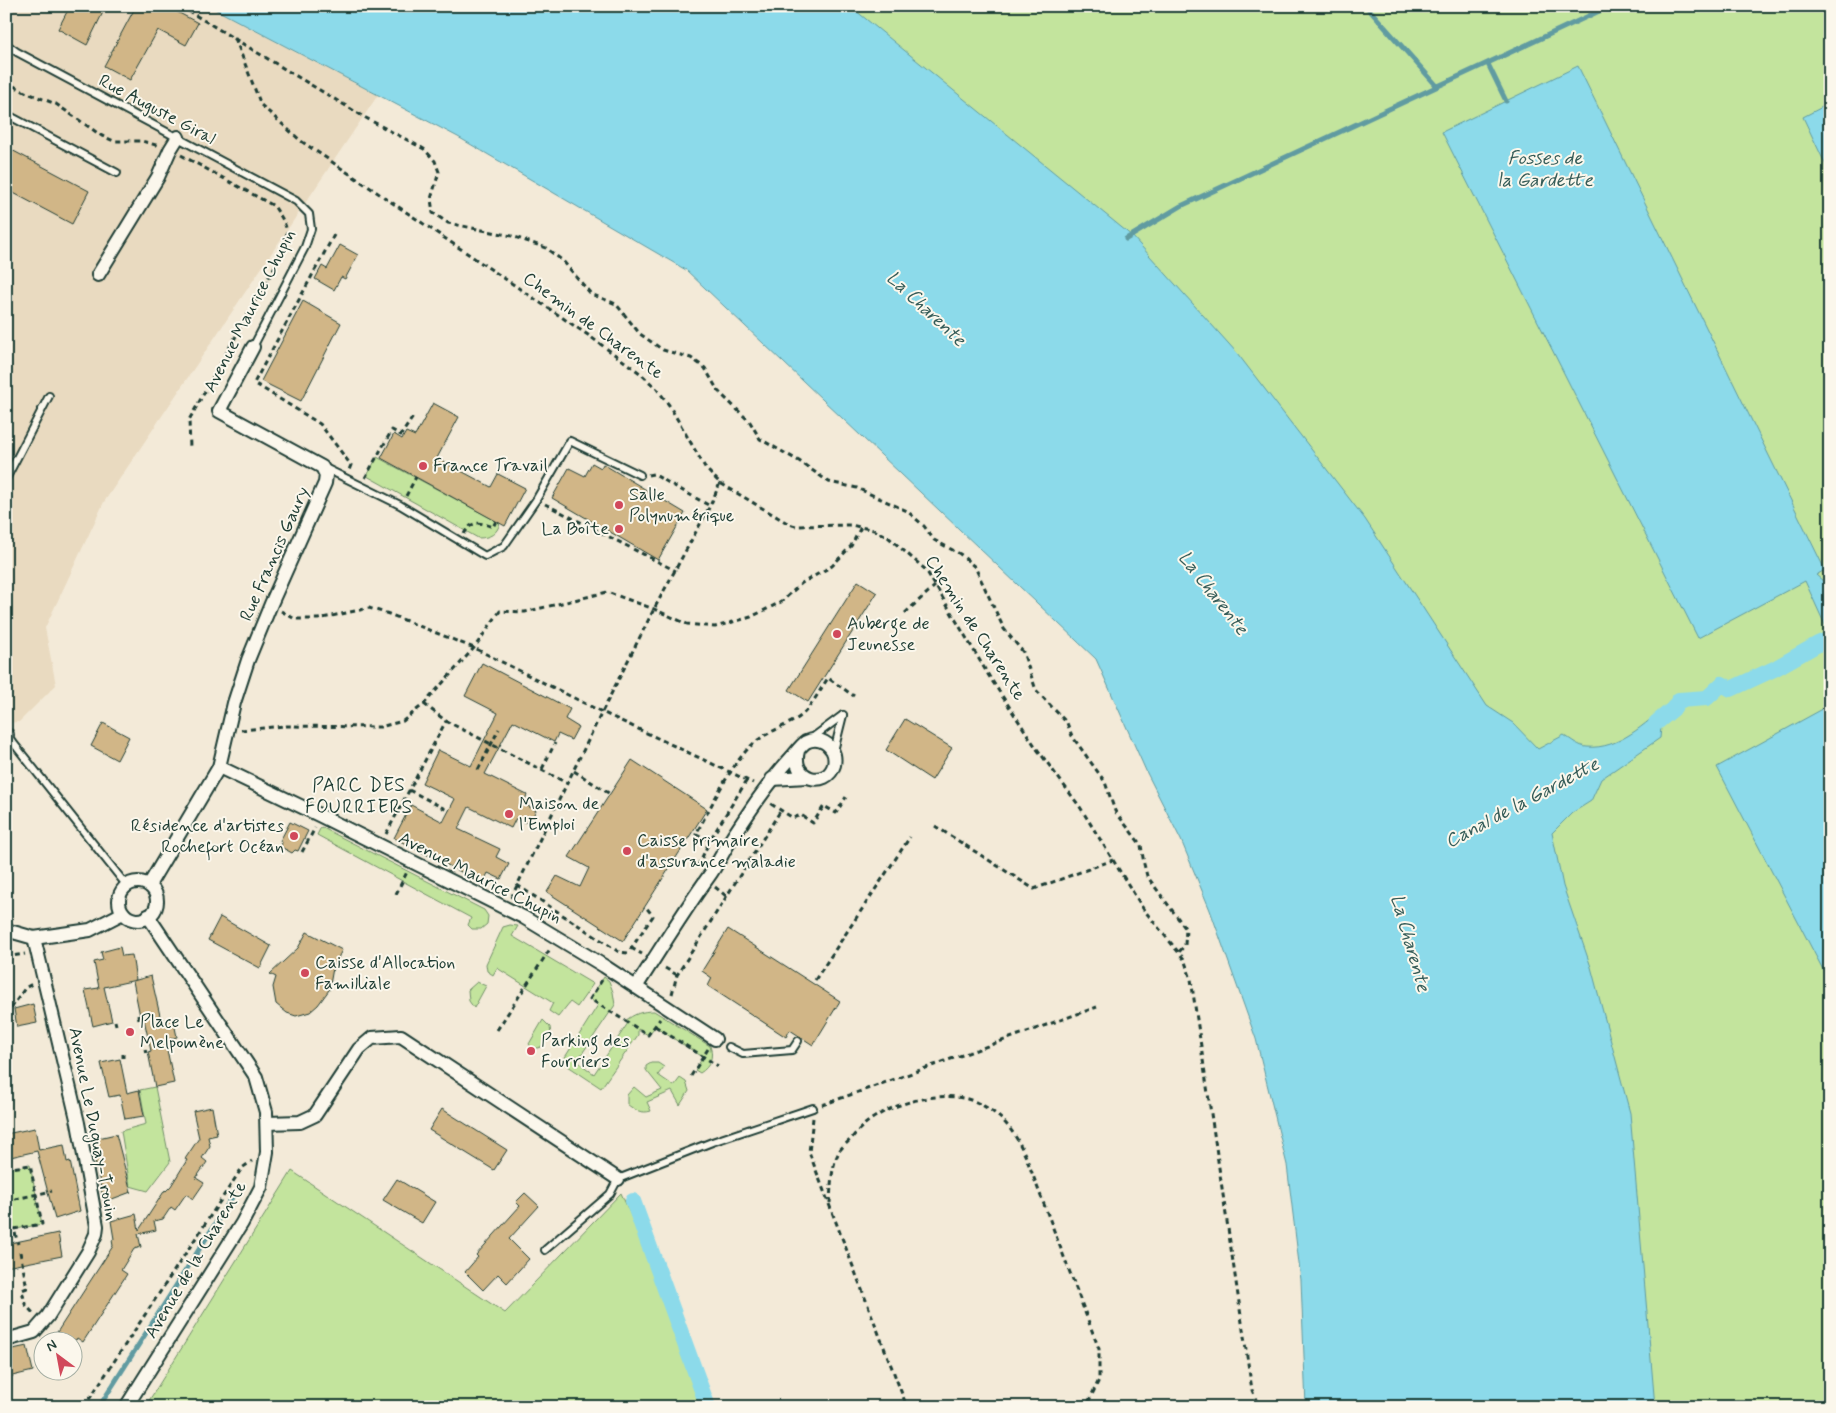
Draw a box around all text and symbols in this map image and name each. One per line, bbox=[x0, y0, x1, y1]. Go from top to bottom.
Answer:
street label: Rue Auguste Giral bbox=[94, 69, 220, 151]
water label: Fosses de la Gardette bbox=[1497, 146, 1594, 193]
street label: Avenue Maurice Chupin bbox=[198, 225, 302, 397]
water label: La Charente bbox=[881, 266, 972, 353]
street label: Chemin de Charente bbox=[518, 267, 668, 385]
place label: France Travail bbox=[433, 454, 548, 478]
marker: France Travail bbox=[417, 460, 429, 472]
street label: Rue Francis Gaury bbox=[235, 483, 315, 625]
place label: Salle Polynumérique bbox=[629, 483, 734, 528]
marker: Salle Polynumérique bbox=[613, 499, 625, 511]
place label: La Boîte bbox=[541, 517, 609, 541]
marker: La Boîte bbox=[613, 523, 625, 535]
water label: La Charente bbox=[1172, 546, 1254, 641]
street label: Chemin de Charente bbox=[919, 551, 1031, 705]
place label: Auberge de Jeunesse bbox=[847, 612, 930, 657]
marker: Auberge de Jeunesse bbox=[831, 628, 843, 640]
water label: Canal de la Gardette bbox=[1441, 752, 1604, 854]
district label: PARC DES FOURRIERS bbox=[305, 773, 413, 820]
place label: Maison de l'Emploi bbox=[519, 792, 599, 837]
marker: Maison de l'Emploi bbox=[503, 808, 515, 820]
place label: Résidence d'artistes Rochefort Océan bbox=[131, 814, 284, 861]
street label: Avenue Maurice Chupin bbox=[394, 826, 566, 930]
place label: Caisse primaire d'assurance maladie bbox=[637, 829, 796, 874]
marker: Résidence d'artistes Rochefort Océan bbox=[288, 830, 300, 842]
marker: Caisse primaire d'assurance maladie bbox=[621, 845, 633, 857]
water label: La Charente bbox=[1384, 891, 1436, 995]
place label: Caisse d'Allocation Familliale bbox=[315, 951, 455, 996]
marker: Caisse d'Allocation Familliale bbox=[299, 967, 311, 979]
place label: Place Le Melpomène bbox=[140, 1010, 224, 1055]
street label: Avenue Le Duguay-Trouin bbox=[61, 1025, 124, 1223]
marker: Place Le Melpomène bbox=[124, 1026, 136, 1038]
place label: Parking des Fourriers bbox=[541, 1029, 630, 1074]
marker: Parking des Fourriers bbox=[525, 1045, 537, 1057]
street label: Avenue de la Charente bbox=[139, 1177, 253, 1343]
north arrow bbox=[32, 1330, 82, 1380]
text: N bbox=[43, 1336, 60, 1356]

